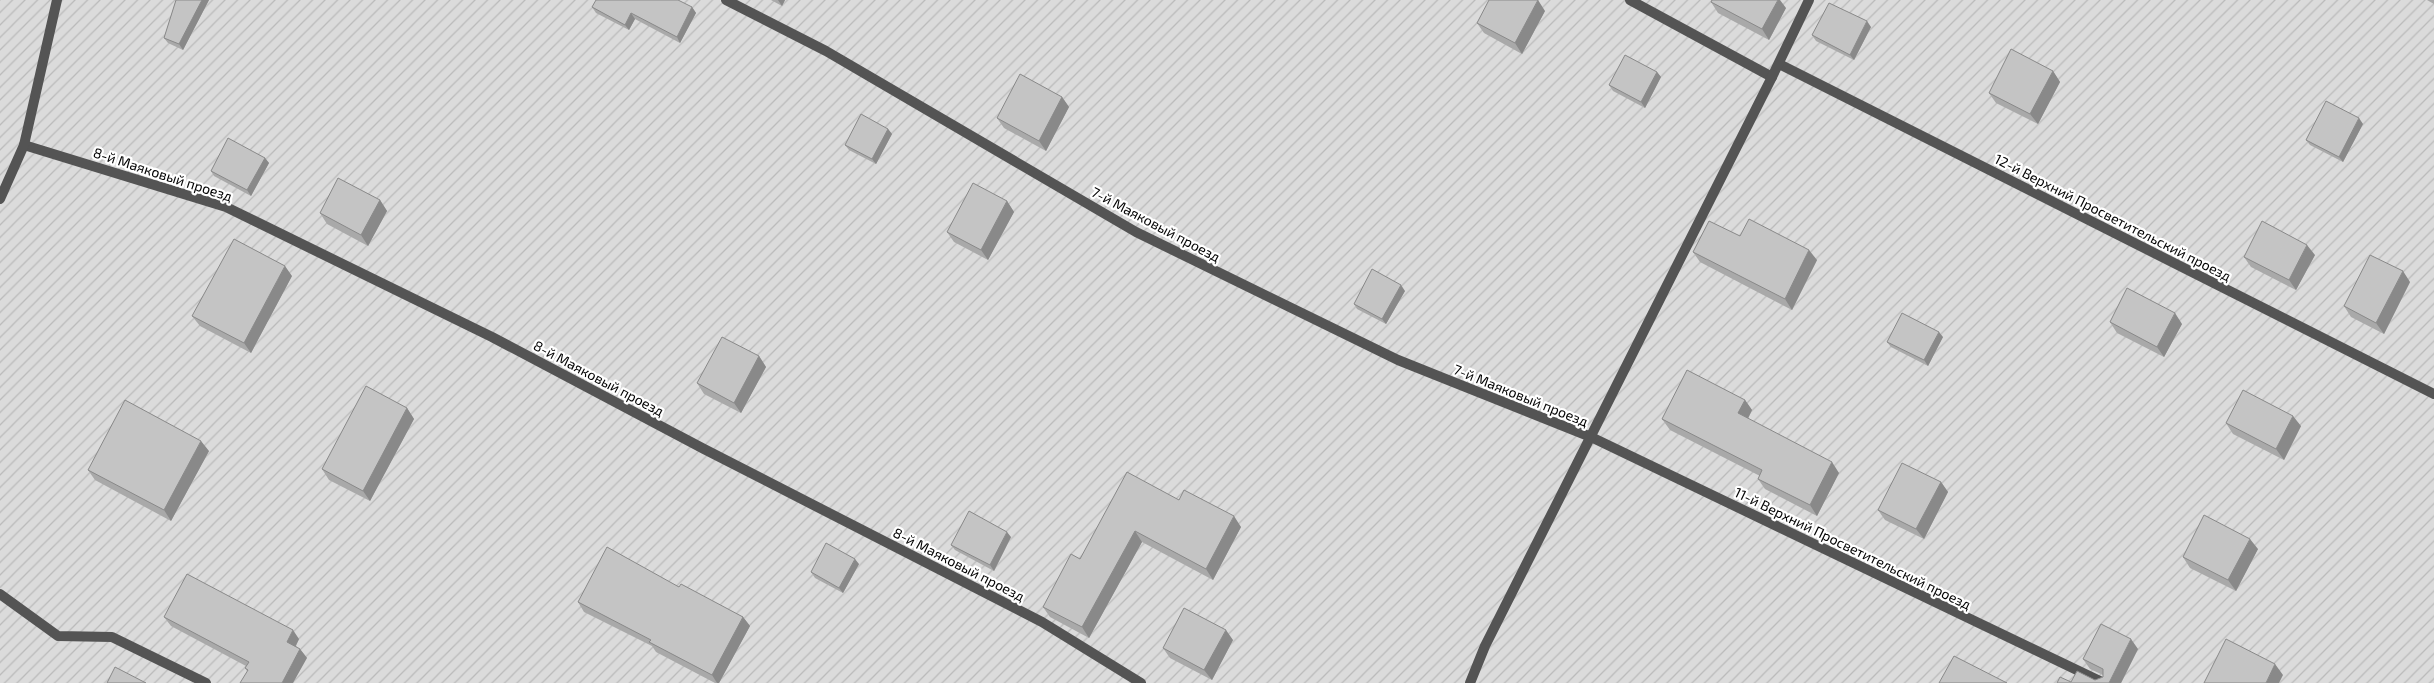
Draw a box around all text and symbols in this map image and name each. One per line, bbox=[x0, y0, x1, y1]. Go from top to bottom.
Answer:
street label: 8-й Маяковый проезд bbox=[91, 143, 235, 205]
street label: 12-й Верхний Просветительский проезд bbox=[1992, 150, 2234, 284]
street label: 7-й Маяковый проезд bbox=[1089, 183, 1223, 265]
street label: 8-й Маяковый проезд bbox=[531, 336, 667, 420]
street label: 7-й Маяковый проезд bbox=[1451, 360, 1591, 430]
street label: 11-й Верхний Просветительский проезд bbox=[1732, 483, 1974, 613]
street label: 8-й Маяковый проезд bbox=[890, 523, 1028, 605]

